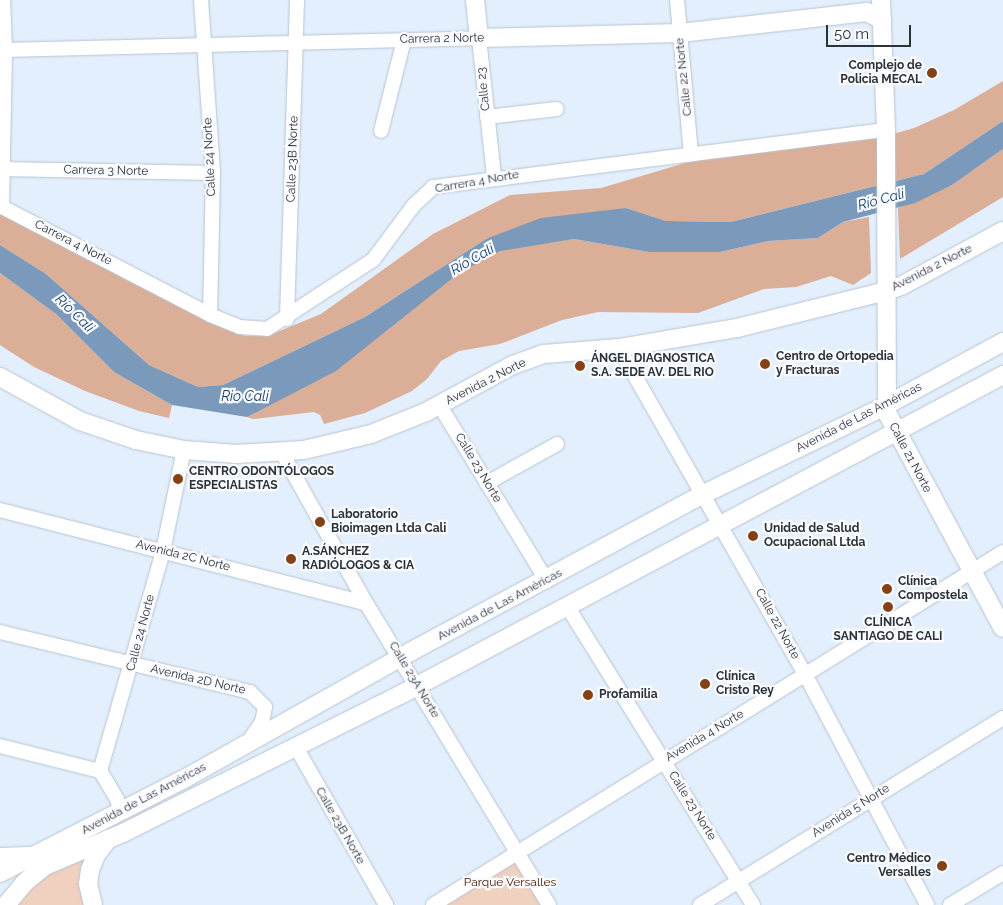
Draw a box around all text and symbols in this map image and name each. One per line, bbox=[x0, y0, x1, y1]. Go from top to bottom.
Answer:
scale bar bbox=[828, 15, 913, 47]
text: 50 m bbox=[834, 25, 869, 43]
street label: Carrera 2 Norte bbox=[400, 31, 484, 47]
street label: Calle 22 Norte bbox=[673, 37, 695, 117]
place label: Complejo de Policia MECAL bbox=[840, 59, 922, 87]
street label: Calle 23 bbox=[475, 66, 493, 112]
marker: Complejo de Policia MECAL bbox=[926, 67, 938, 79]
street label: Calle 23B Norte bbox=[284, 115, 302, 203]
street label: Calle 24 Norte bbox=[201, 117, 219, 197]
street label: Carrera 3 Norte bbox=[63, 163, 149, 179]
street label: Carrera 4 Norte bbox=[434, 168, 520, 196]
water label: Río Cali bbox=[856, 185, 906, 213]
street label: Carrera 4 Norte bbox=[32, 217, 114, 269]
water label: Río Cali bbox=[447, 240, 497, 278]
street label: Avenida 2 Norte bbox=[889, 242, 975, 294]
water label: Río Cali bbox=[52, 290, 98, 336]
place label: Centro de Ortopedia y Fracturas bbox=[776, 350, 894, 378]
place label: ÁNGEL DIAGNOSTICA S.A. SEDE AV. DEL RIO bbox=[591, 352, 715, 380]
street label: Avenida 2 Norte bbox=[443, 356, 529, 408]
marker: Centro de Ortopedia y Fracturas bbox=[758, 357, 772, 371]
marker: ÁNGEL DIAGNOSTICA S.A. SEDE AV. DEL RIO bbox=[573, 359, 587, 373]
street label: Avenida de Las Américas bbox=[794, 380, 924, 456]
water label: Rio Cali bbox=[221, 388, 269, 404]
street label: Calle 21 Norte bbox=[885, 420, 935, 496]
street label: Calle 23 Norte bbox=[452, 431, 504, 505]
place label: CENTRO ODONTÓLOGOS ESPECIALISTAS bbox=[189, 465, 334, 493]
marker: CENTRO ODONTÓLOGOS ESPECIALISTAS bbox=[171, 472, 185, 486]
place label: Laboratorio Bioimagen Ltda Cali bbox=[331, 508, 446, 536]
marker: Laboratorio Bioimagen Ltda Cali bbox=[313, 515, 327, 529]
place label: Unidad de Salud Ocupacional Ltda bbox=[764, 522, 866, 550]
marker: Unidad de Salud Ocupacional Ltda bbox=[746, 529, 760, 543]
street label: Avenida 2C Norte bbox=[134, 537, 232, 575]
place label: A.SÁNCHEZ RADIÓLOGOS & CIA bbox=[302, 545, 414, 573]
marker: A.SÁNCHEZ RADIÓLOGOS & CIA bbox=[284, 552, 298, 566]
street label: Avenida de Las Américas bbox=[435, 566, 565, 644]
place label: Clínica Compostela bbox=[898, 575, 968, 603]
marker: Clínica Compostela bbox=[880, 582, 894, 596]
street label: Calle 22 Norte bbox=[752, 586, 802, 662]
street label: Calle 24 Norte bbox=[124, 593, 158, 673]
marker: CLÍNICA SANTIAGO DE CALI bbox=[881, 600, 895, 614]
place label: CLÍNICA SANTIAGO DE CALI bbox=[834, 616, 942, 644]
street label: Calle 23A Norte bbox=[385, 639, 443, 721]
street label: Avenida 2D Norte bbox=[149, 662, 247, 698]
place label: Clínica Cristo Rey bbox=[716, 670, 774, 698]
marker: Clínica Cristo Rey bbox=[698, 677, 712, 691]
marker: Profamilia bbox=[581, 688, 595, 702]
place label: Profamilia bbox=[599, 688, 658, 702]
street label: Avenida 4 Norte bbox=[663, 707, 747, 765]
street label: Avenida de Las Américas bbox=[79, 760, 209, 838]
street label: Calle 23 Norte bbox=[665, 769, 719, 843]
street label: Avenida 5 Norte bbox=[810, 781, 892, 841]
street label: Calle 23B Norte bbox=[312, 785, 368, 867]
place label: Centro Médico Versalles bbox=[847, 852, 931, 880]
marker: Centro Médico Versalles bbox=[935, 859, 949, 873]
park label: Parque Versalles bbox=[464, 876, 556, 890]

